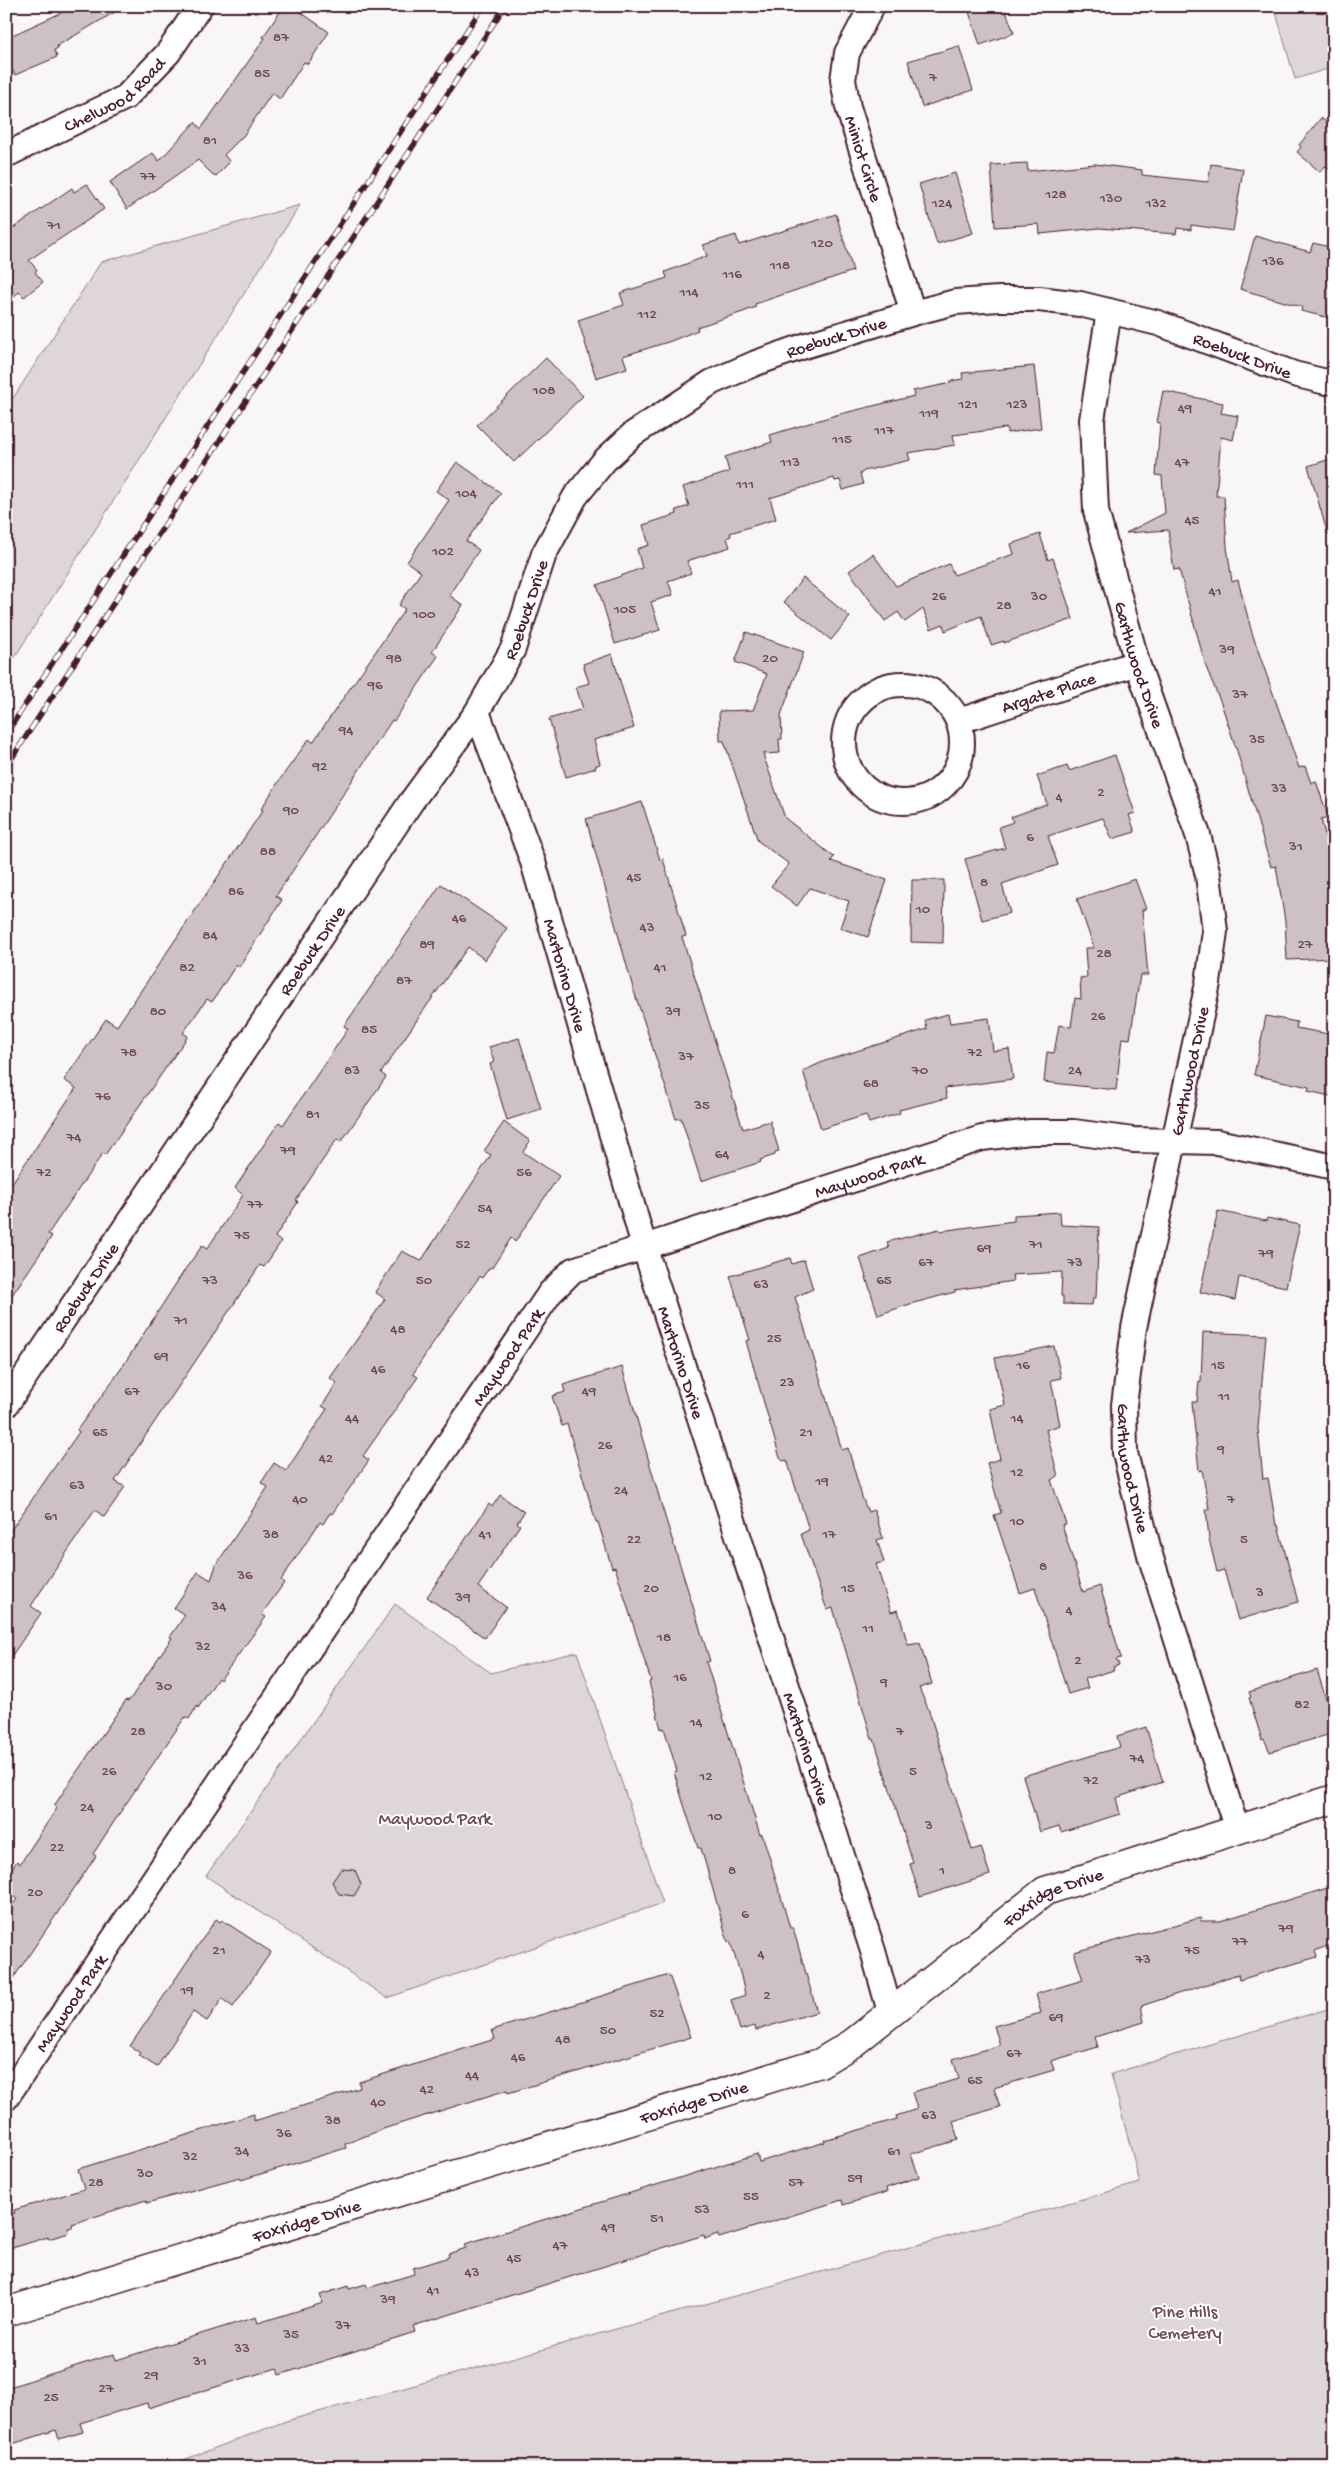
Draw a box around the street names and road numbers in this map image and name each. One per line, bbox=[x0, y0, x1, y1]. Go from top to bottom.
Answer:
street label: Chelwood Road bbox=[61, 53, 172, 138]
street label: Miniot Circle bbox=[838, 114, 886, 206]
street label: Roebuck Drive bbox=[784, 313, 890, 364]
street label: Roebuck Drive bbox=[1189, 329, 1295, 385]
street label: Roebuck Drive bbox=[501, 557, 555, 664]
street label: Garthwood Drive bbox=[1108, 600, 1167, 732]
street label: Argate Place bbox=[1000, 669, 1099, 719]
street label: Roebuck Drive bbox=[276, 902, 352, 1000]
street label: Martorino Drive bbox=[537, 917, 590, 1036]
street label: Garthwood Drive bbox=[1168, 1004, 1216, 1138]
street label: Maywood Park bbox=[813, 1149, 929, 1204]
street label: Roebuck Drive bbox=[50, 1239, 125, 1337]
street label: Maywood Park bbox=[469, 1303, 551, 1411]
street label: Martorino Drive bbox=[651, 1304, 708, 1423]
street label: Garthwood Drive bbox=[1111, 1403, 1152, 1536]
street label: Martorino Drive bbox=[777, 1690, 833, 1809]
street label: Foxridge Drive bbox=[999, 1865, 1107, 1934]
street label: Maywood Park bbox=[32, 1950, 114, 2057]
street label: Foxridge Drive bbox=[637, 2077, 752, 2131]
street label: Foxridge Drive bbox=[249, 2196, 364, 2249]

